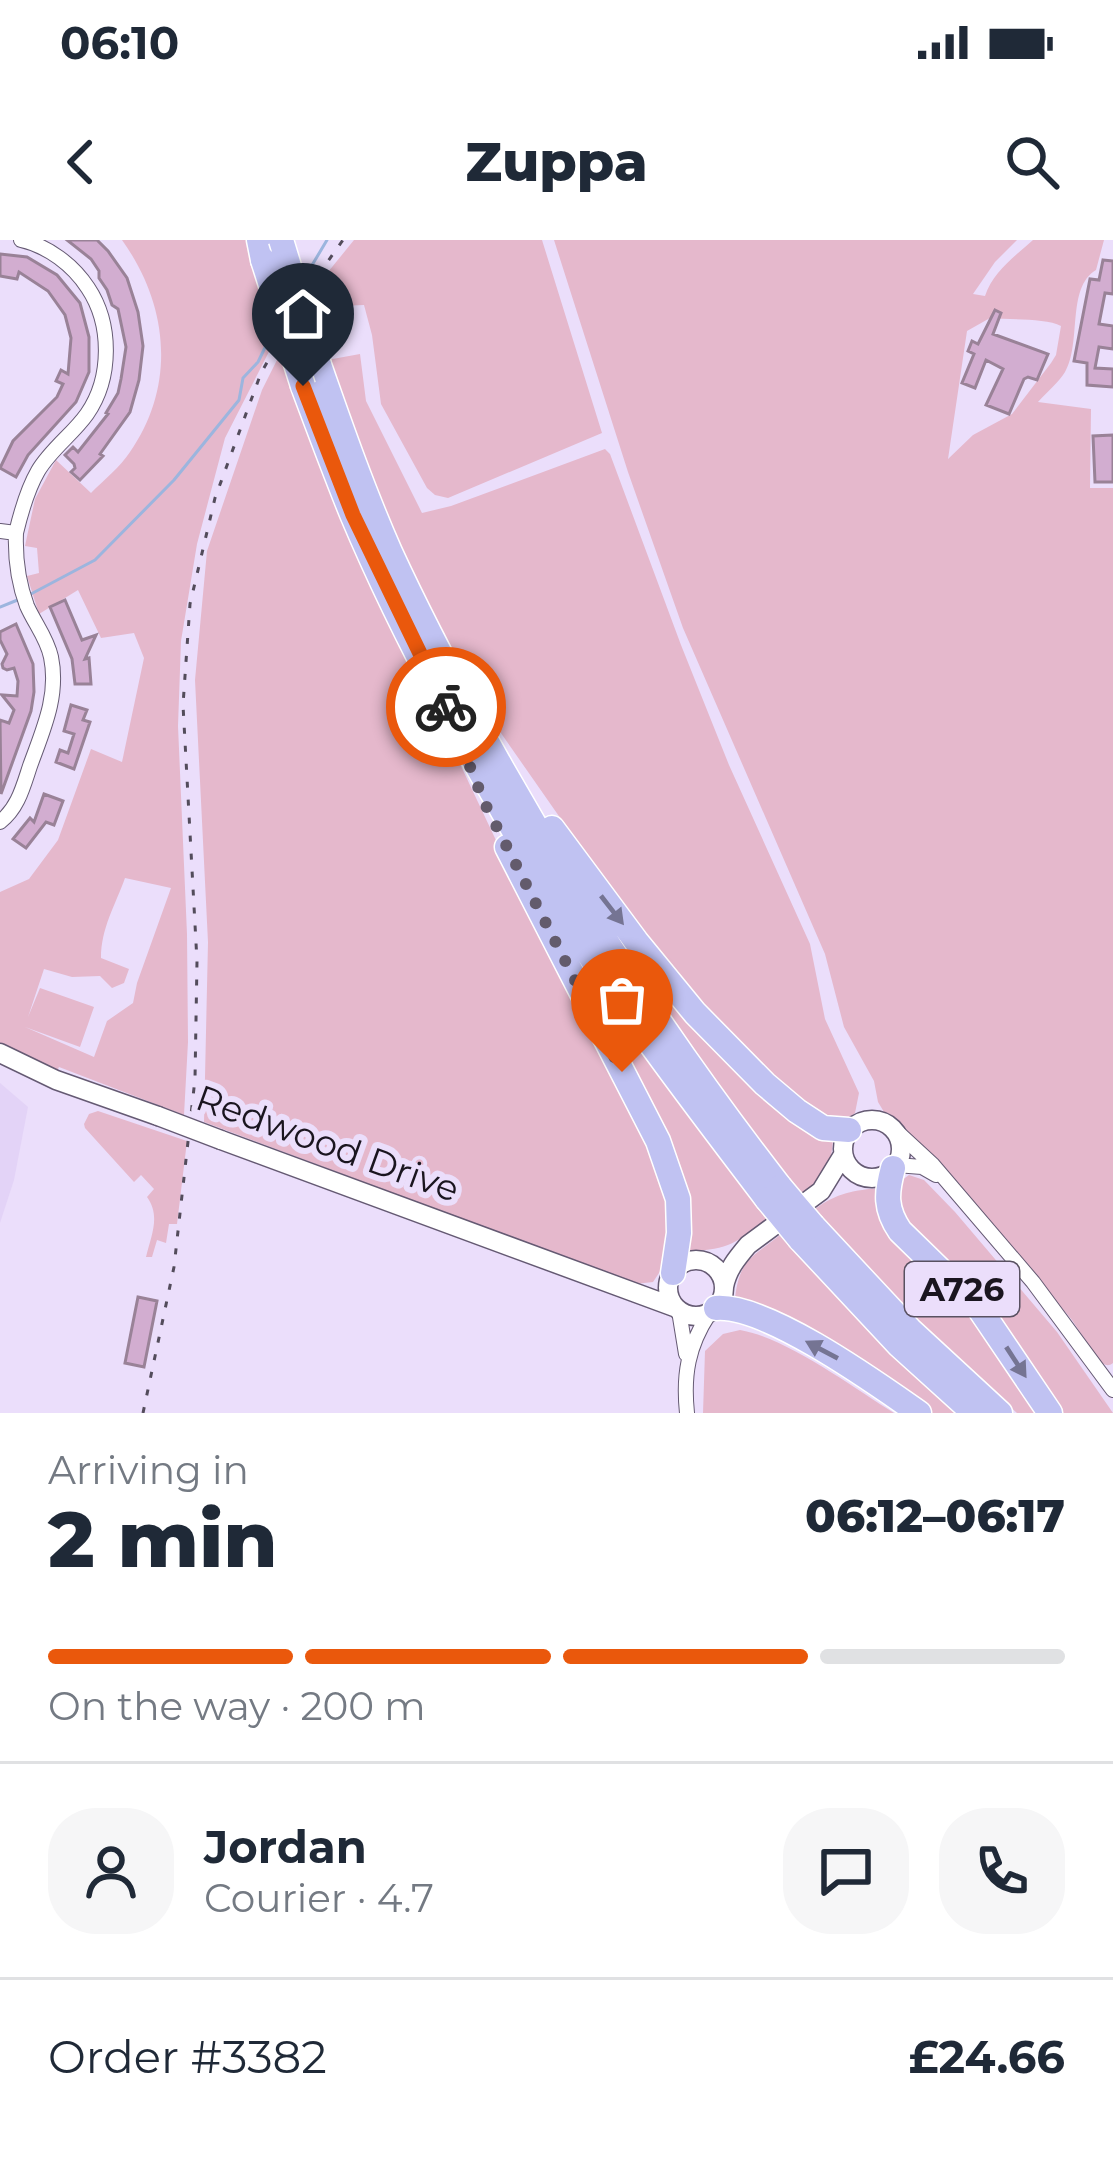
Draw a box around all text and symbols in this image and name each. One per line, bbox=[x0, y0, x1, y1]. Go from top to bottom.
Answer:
text: 06:10 bbox=[60, 15, 179, 70]
icon: back bbox=[48, 129, 114, 195]
text: Zuppa bbox=[465, 129, 648, 195]
icon: search bbox=[999, 129, 1065, 195]
pin bbox=[252, 263, 354, 386]
icon: home bbox=[270, 281, 336, 347]
courier bbox=[386, 647, 506, 767]
icon: bike bbox=[413, 674, 479, 740]
one-way arrow bbox=[600, 895, 624, 926]
pin bbox=[571, 949, 673, 1072]
icon: bag bbox=[589, 967, 655, 1033]
street label: Redwood Drive bbox=[191, 1075, 465, 1211]
road number: A726 bbox=[905, 1262, 1019, 1316]
one-way arrow bbox=[805, 1340, 840, 1361]
one-way arrow bbox=[1005, 1346, 1027, 1379]
text: Arriving in bbox=[48, 1446, 249, 1494]
text: 06:12–06:17 bbox=[805, 1488, 1065, 1543]
text: 2 min bbox=[48, 1491, 278, 1587]
text: On the way · 200 m bbox=[48, 1682, 426, 1730]
button: person bbox=[48, 1808, 174, 1934]
button: chat bbox=[783, 1808, 909, 1934]
button: phone bbox=[939, 1808, 1065, 1934]
text: Jordan bbox=[204, 1819, 367, 1874]
text: Courier · 4.7 bbox=[204, 1874, 434, 1922]
text: Order #3382 bbox=[48, 2029, 327, 2084]
text: £24.66 bbox=[909, 2029, 1065, 2084]

